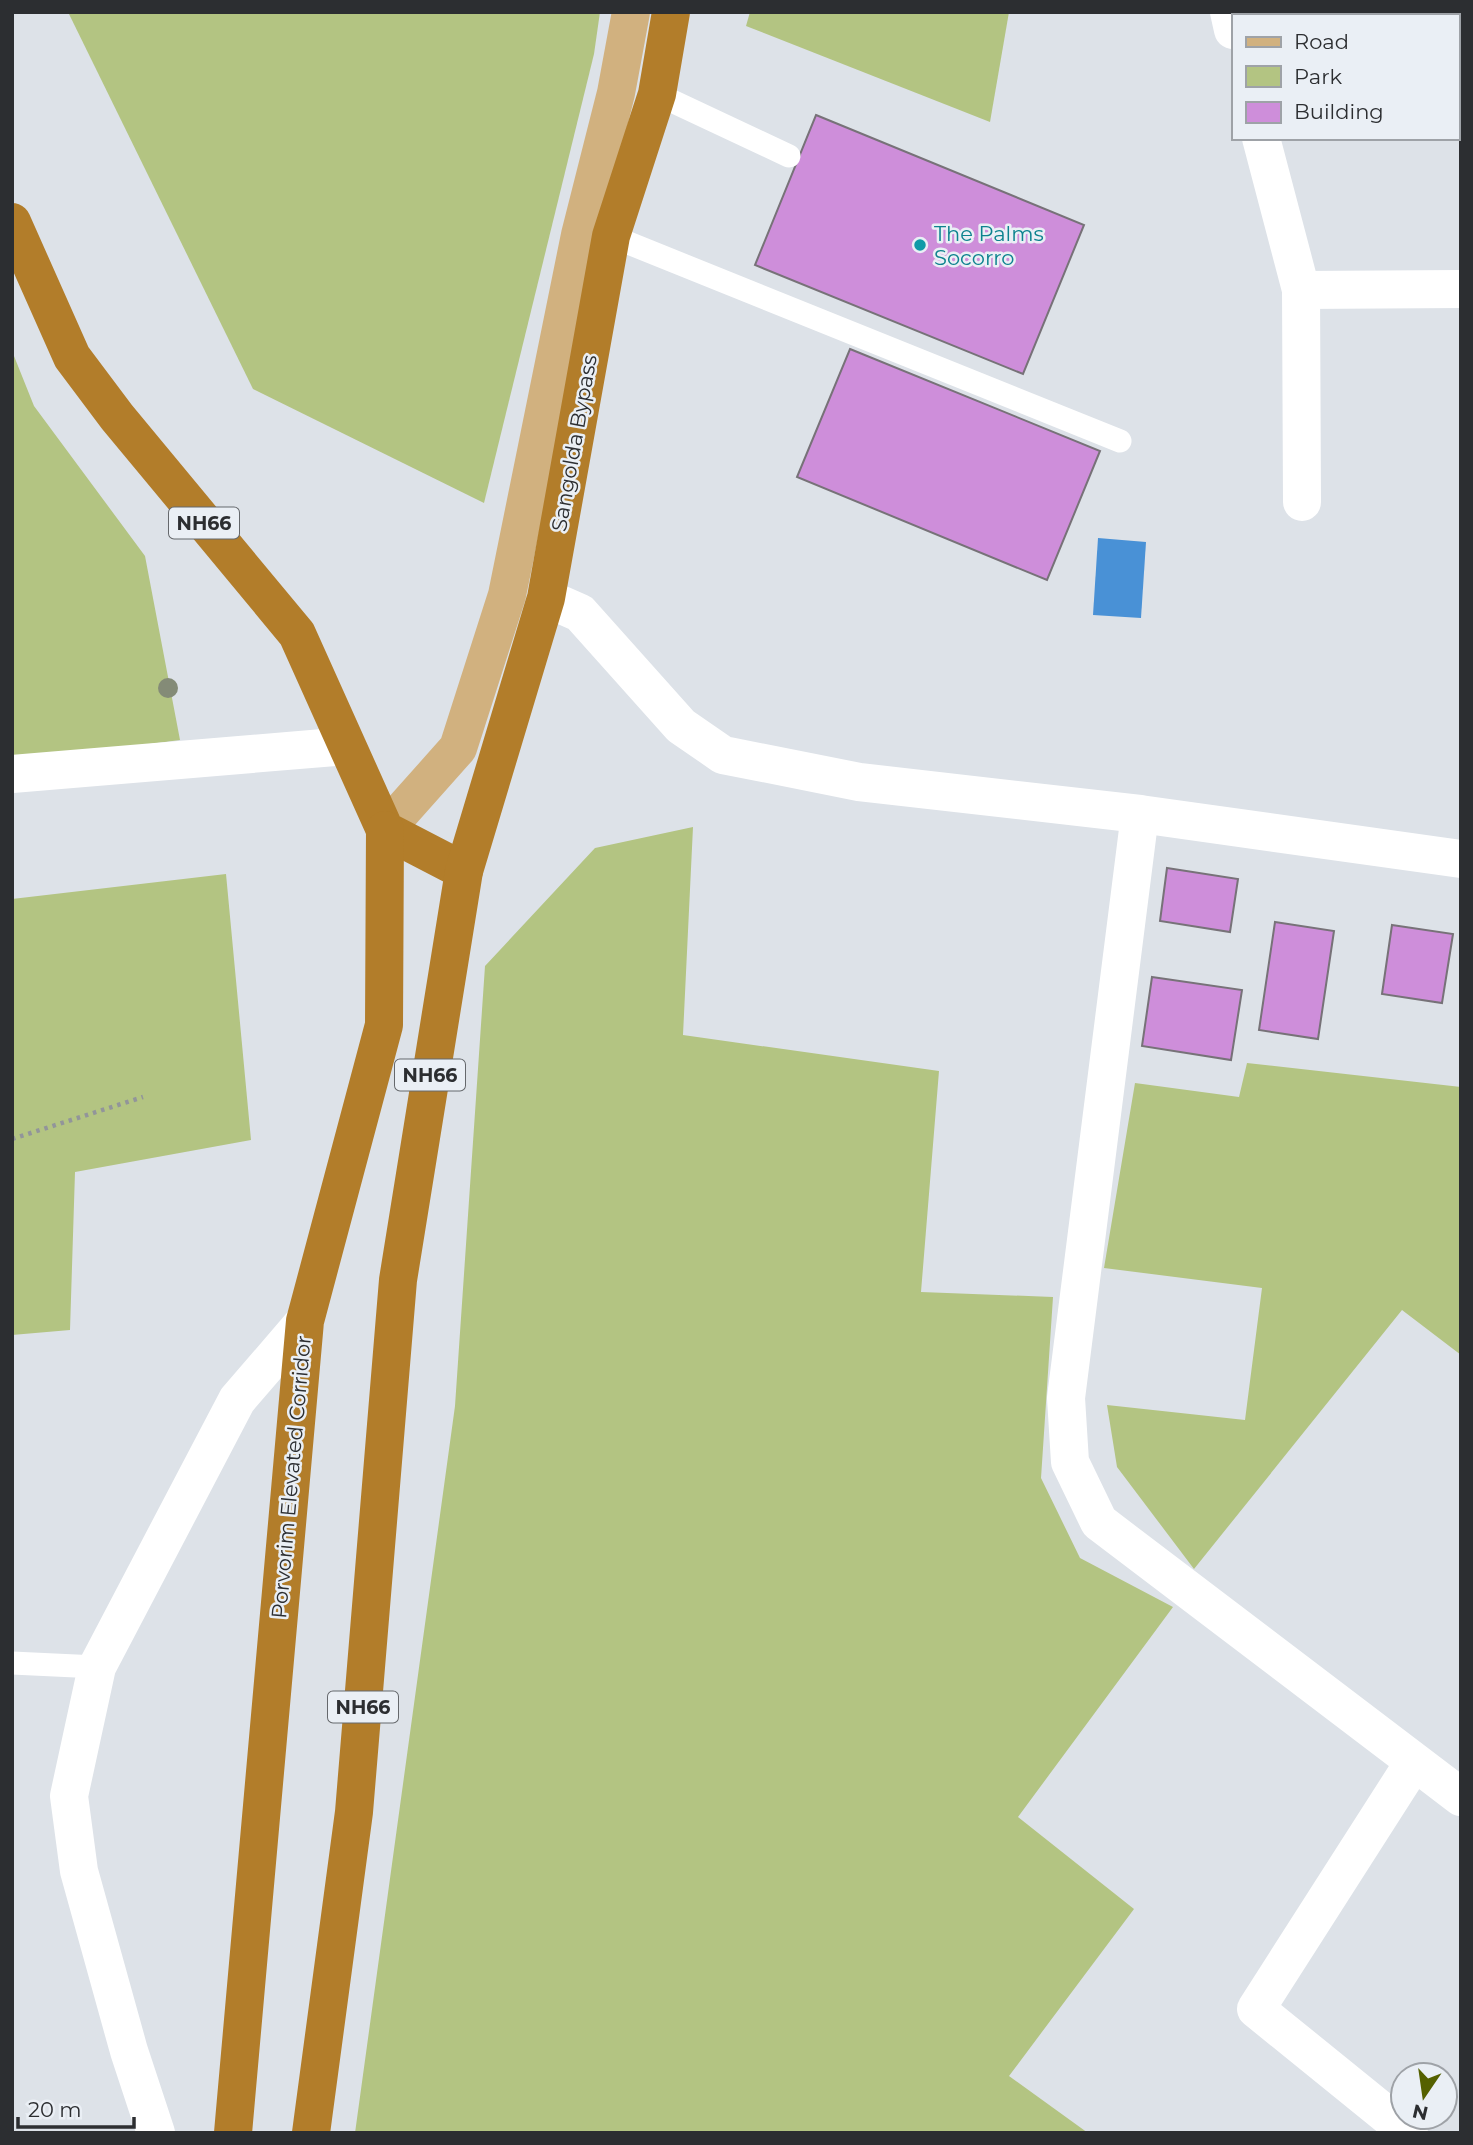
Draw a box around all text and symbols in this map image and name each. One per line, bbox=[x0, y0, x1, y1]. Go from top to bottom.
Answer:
legend bbox=[1232, 14, 1459, 140]
text: Road bbox=[1294, 29, 1349, 54]
text: Park bbox=[1294, 64, 1342, 89]
text: Building bbox=[1294, 99, 1384, 124]
place label: The Palms Socorro bbox=[934, 221, 1044, 270]
marker: The Palms Socorro bbox=[912, 237, 928, 253]
street label: Sangolda Bypass bbox=[546, 353, 602, 533]
road number: NH66 bbox=[169, 508, 239, 538]
road number: NH66 bbox=[395, 1060, 465, 1091]
street label: Porvorim Elevated Corridor bbox=[266, 1334, 316, 1620]
road number: NH66 bbox=[328, 1692, 398, 1722]
north arrow bbox=[1389, 2061, 1459, 2131]
scale bar bbox=[18, 2086, 133, 2130]
text: 20 m bbox=[28, 2097, 82, 2122]
text: N bbox=[1410, 2099, 1430, 2125]

